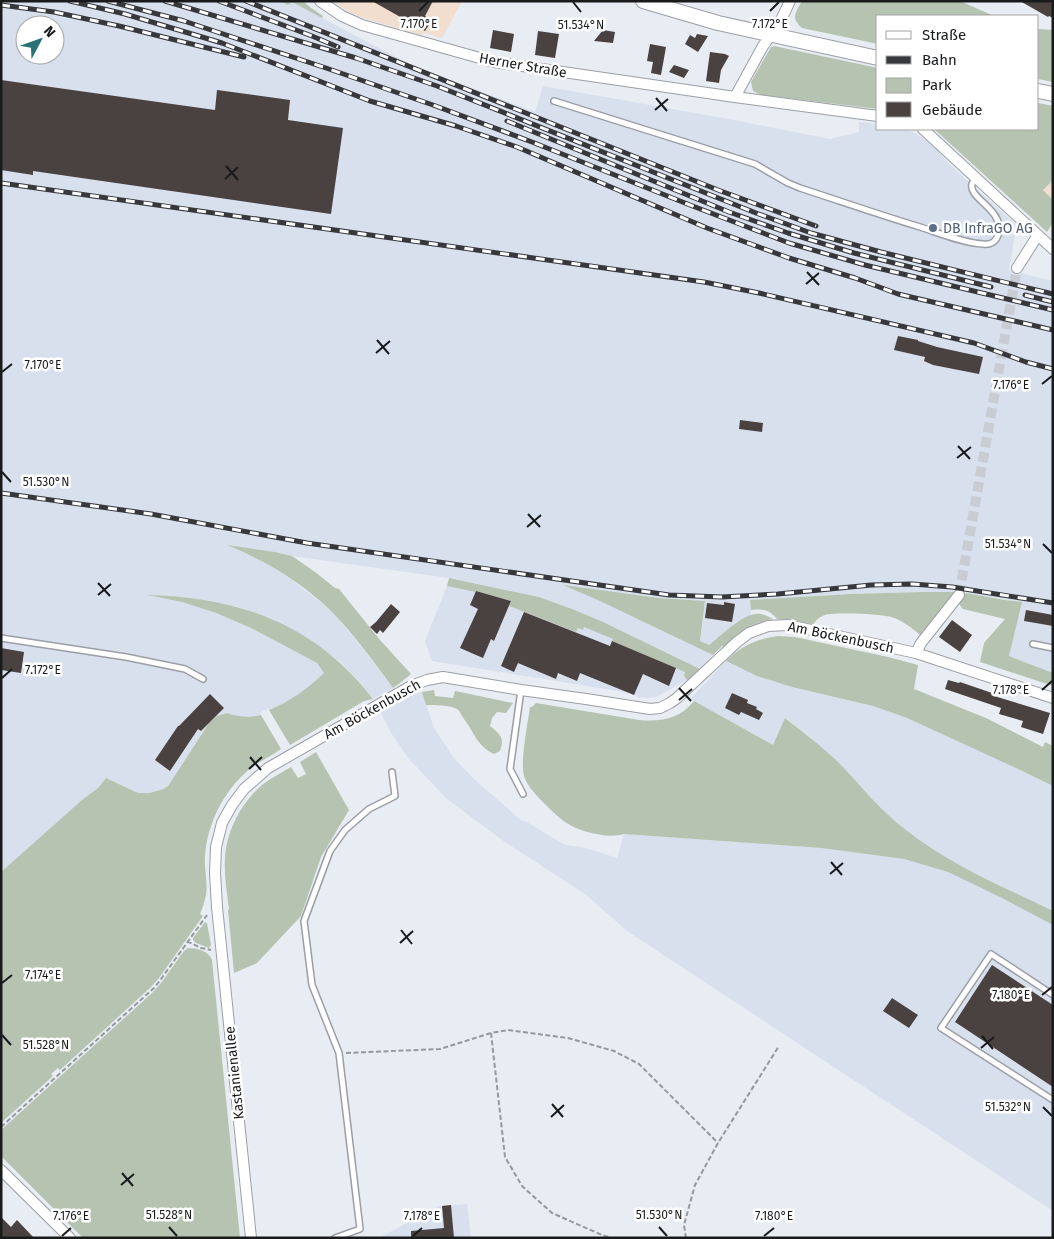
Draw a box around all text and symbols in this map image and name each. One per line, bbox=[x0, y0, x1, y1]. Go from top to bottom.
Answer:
north arrow bbox=[15, 15, 65, 65]
legend bbox=[876, 15, 1039, 130]
text: 7.170°E bbox=[401, 17, 437, 31]
text: 7.172°E bbox=[752, 17, 788, 31]
text: 51.534°N bbox=[558, 18, 604, 32]
text: N bbox=[40, 23, 59, 41]
text: Straße bbox=[922, 26, 966, 44]
street label: Herner Straße bbox=[478, 49, 568, 82]
text: Bahn bbox=[922, 51, 957, 69]
text: Park bbox=[922, 76, 952, 94]
text: Gebäude bbox=[922, 101, 982, 119]
place label: DB InfraGO AG bbox=[943, 220, 1033, 237]
marker: DB InfraGO AG bbox=[927, 222, 939, 234]
text: 7.170°E bbox=[25, 358, 61, 372]
text: 7.176°E bbox=[993, 378, 1029, 392]
text: 51.530°N bbox=[23, 475, 69, 489]
text: 51.534°N bbox=[985, 537, 1031, 551]
street label: Am Böckenbusch bbox=[786, 618, 895, 657]
text: 7.172°E bbox=[25, 663, 61, 677]
street label: Am Böckenbusch bbox=[321, 676, 424, 743]
text: 7.178°E bbox=[993, 683, 1029, 697]
text: 7.174°E bbox=[25, 968, 61, 982]
text: 7.180°E bbox=[992, 988, 1030, 1002]
street label: Kastanienallee bbox=[221, 1026, 248, 1120]
text: 51.528°N bbox=[23, 1038, 69, 1052]
text: 51.532°N bbox=[985, 1100, 1031, 1114]
text: 51.528°N bbox=[146, 1208, 192, 1222]
text: 51.530°N bbox=[636, 1208, 682, 1222]
text: 7.176°E bbox=[53, 1209, 89, 1223]
text: 7.178°E bbox=[404, 1209, 440, 1223]
text: 7.180°E bbox=[755, 1209, 793, 1223]

